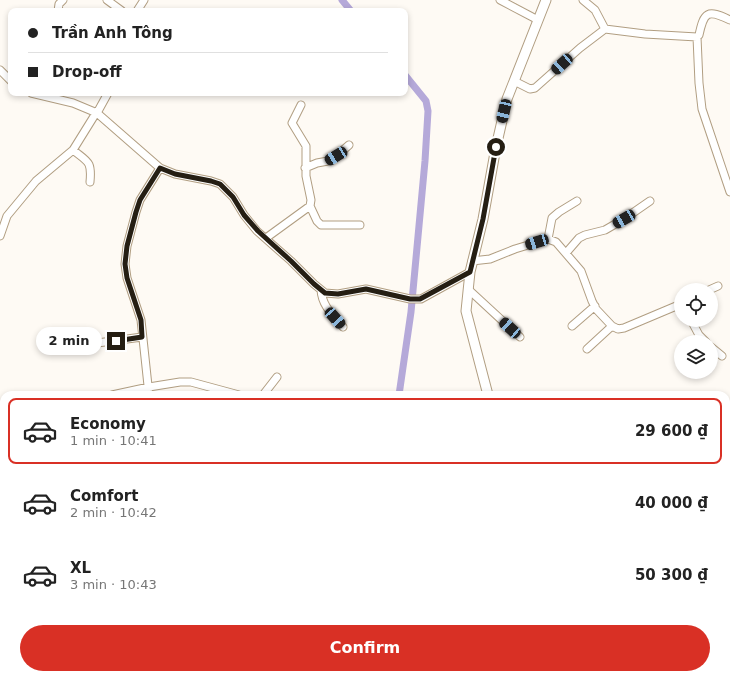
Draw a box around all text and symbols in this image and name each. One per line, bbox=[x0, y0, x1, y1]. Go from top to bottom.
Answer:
text: Trần Anh Tông bbox=[52, 24, 173, 42]
car bbox=[549, 52, 575, 76]
text: Drop-off bbox=[52, 63, 122, 81]
car bbox=[495, 98, 513, 124]
route start bbox=[487, 138, 505, 156]
car bbox=[323, 145, 349, 167]
car bbox=[611, 208, 637, 230]
car bbox=[524, 233, 550, 251]
map controls bbox=[674, 283, 718, 379]
button: locate bbox=[674, 283, 718, 327]
car bbox=[323, 305, 347, 331]
car bbox=[497, 316, 523, 340]
callout: 2 min bbox=[36, 327, 102, 355]
route end bbox=[107, 332, 125, 350]
text: 2 min bbox=[49, 333, 89, 348]
button: layers bbox=[674, 335, 718, 379]
icon: car bbox=[22, 413, 58, 449]
text: Economy bbox=[70, 415, 146, 433]
text: 29 600 ₫ bbox=[635, 422, 708, 440]
text: 1 min · 10:41 bbox=[70, 433, 157, 448]
icon: car bbox=[22, 485, 58, 521]
text: Comfort bbox=[70, 487, 138, 505]
text: 40 000 ₫ bbox=[635, 494, 708, 512]
text: 2 min · 10:42 bbox=[70, 505, 157, 520]
icon: car bbox=[22, 557, 58, 593]
text: XL bbox=[70, 559, 91, 577]
text: 50 300 ₫ bbox=[635, 566, 708, 584]
text: 3 min · 10:43 bbox=[70, 577, 157, 592]
button: Confirm bbox=[20, 625, 710, 671]

